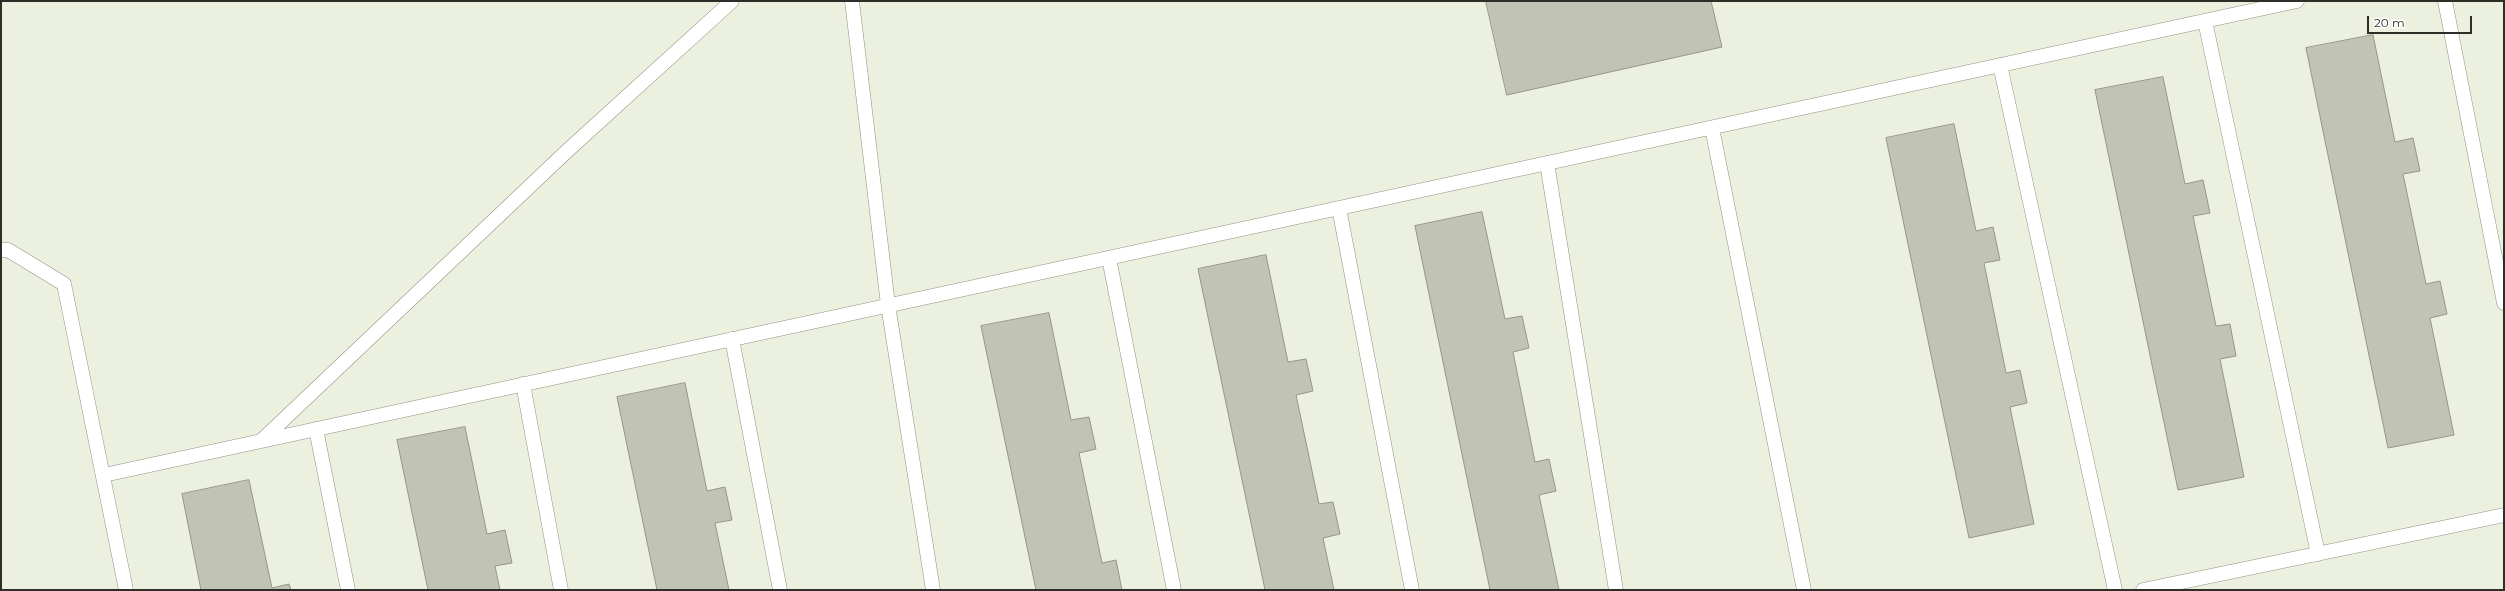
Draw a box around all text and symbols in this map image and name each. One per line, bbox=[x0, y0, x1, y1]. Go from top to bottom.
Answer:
scale bar bbox=[2369, 8, 2474, 34]
text: 20 m bbox=[2374, 15, 2405, 30]

